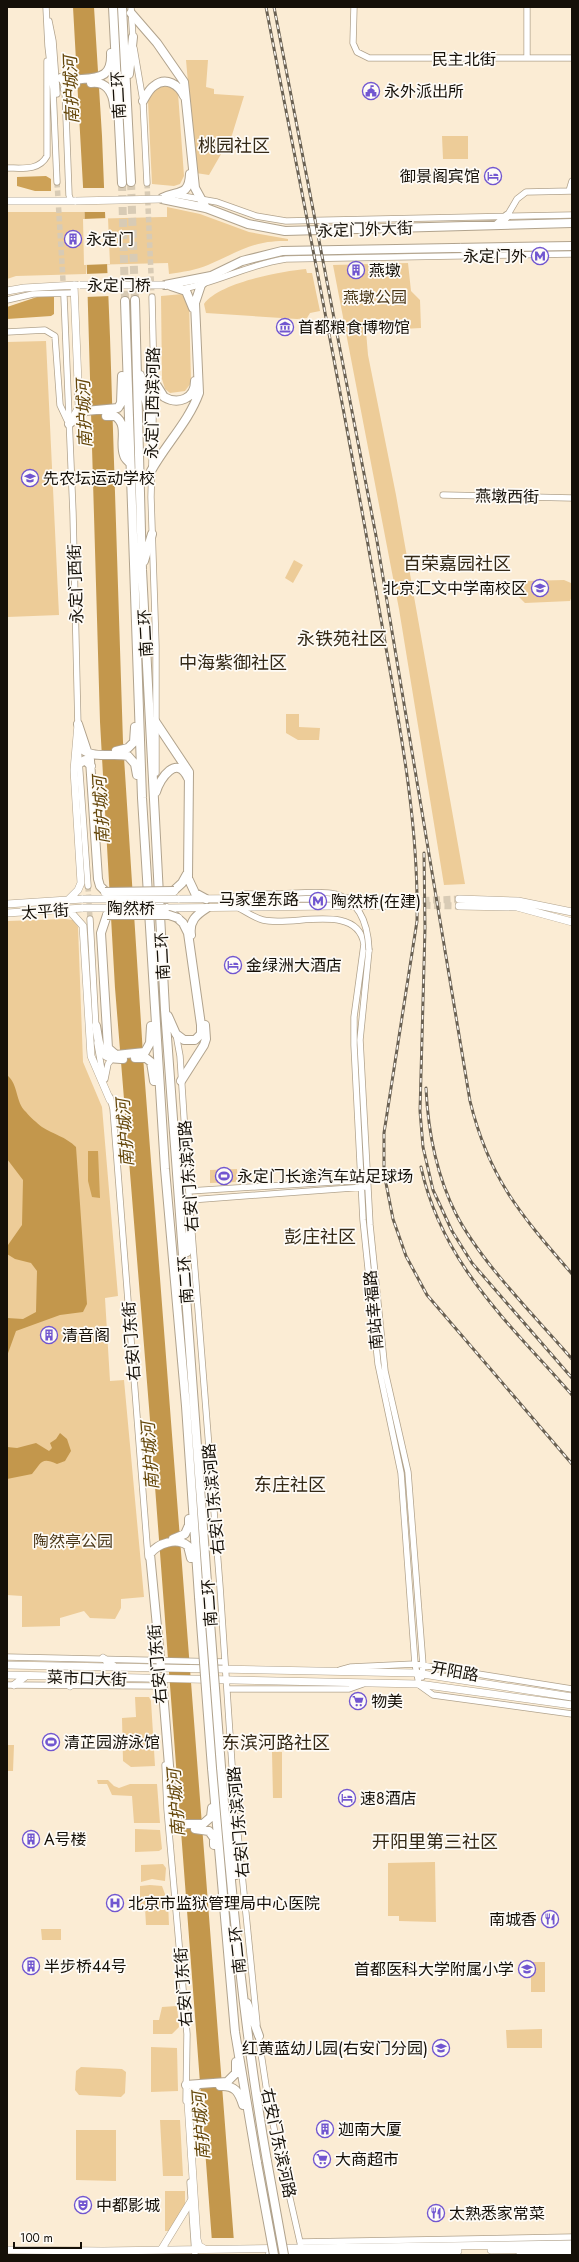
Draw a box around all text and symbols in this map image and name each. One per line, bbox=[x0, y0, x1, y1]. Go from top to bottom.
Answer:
street label: 民主北街 bbox=[432, 48, 496, 71]
water label: 南护城河 bbox=[58, 53, 84, 124]
street label: 南二环 bbox=[106, 70, 131, 120]
place label: 永外派出所 bbox=[384, 80, 464, 103]
public building icon: 永外派出所 bbox=[361, 81, 381, 101]
district label: 桃园社区 bbox=[198, 133, 270, 159]
place label: 御景阁宾馆 bbox=[400, 165, 480, 188]
hotel icon: 御景阁宾馆 bbox=[483, 166, 503, 186]
street label: 永定门外大街 bbox=[317, 216, 413, 243]
place label: 永定门 bbox=[86, 228, 134, 251]
building icon: 永定门 bbox=[63, 229, 83, 249]
place label: 永定门外 bbox=[463, 245, 527, 268]
metro station icon: 永定门外 bbox=[530, 246, 550, 266]
place label: 燕墩 bbox=[369, 259, 401, 282]
building icon: 燕墩 bbox=[346, 260, 366, 280]
street label: 永定门桥 bbox=[87, 274, 151, 297]
park label: 燕墩公园 bbox=[343, 286, 407, 309]
place label: 首都粮食博物馆 bbox=[298, 316, 410, 339]
museum icon: 首都粮食博物馆 bbox=[275, 317, 295, 337]
street label: 永定门西滨河路 bbox=[140, 347, 165, 459]
water label: 南护城河 bbox=[71, 377, 97, 448]
place label: 先农坛运动学校 bbox=[43, 467, 155, 490]
school or university icon: 先农坛运动学校 bbox=[20, 468, 40, 488]
street label: 燕墩西街 bbox=[475, 484, 539, 509]
street label: 永定门西街 bbox=[63, 544, 88, 624]
district label: 百荣嘉园社区 bbox=[403, 551, 511, 577]
place label: 北京汇文中学南校区 bbox=[383, 577, 527, 600]
school or university icon: 北京汇文中学南校区 bbox=[530, 578, 550, 598]
street label: 南二环 bbox=[133, 608, 158, 658]
district label: 永铁苑社区 bbox=[297, 626, 387, 652]
district label: 中海紫御社区 bbox=[179, 650, 287, 676]
water label: 南护城河 bbox=[87, 772, 115, 845]
street label: 马家堡东路 bbox=[219, 888, 299, 911]
place label: 陶然桥(在建) bbox=[331, 890, 421, 913]
metro station icon: 陶然桥(在建) bbox=[308, 891, 328, 911]
street label: 陶然桥 bbox=[107, 897, 155, 920]
street label: 太平街 bbox=[20, 898, 70, 925]
street label: 南二环 bbox=[150, 931, 175, 981]
place label: 金绿洲大酒店 bbox=[246, 954, 342, 977]
hotel icon: 金绿洲大酒店 bbox=[223, 955, 243, 975]
water label: 南护城河 bbox=[110, 1095, 139, 1168]
street label: 右安门东滨河路 bbox=[173, 1119, 204, 1233]
place label: 永定门长途汽车站足球场 bbox=[237, 1165, 413, 1188]
sports icon: 永定门长途汽车站足球场 bbox=[214, 1166, 234, 1186]
district label: 彭庄社区 bbox=[284, 1224, 356, 1250]
street label: 南二环 bbox=[172, 1255, 199, 1305]
street label: 南站幸福路 bbox=[359, 1269, 388, 1351]
street label: 右安门东街 bbox=[117, 1300, 146, 1382]
place label: 清音阁 bbox=[62, 1324, 110, 1347]
building icon: 清音阁 bbox=[39, 1325, 59, 1345]
water label: 南护城河 bbox=[135, 1418, 164, 1491]
street label: 右安门东滨河路 bbox=[197, 1442, 230, 1556]
district label: 东庄社区 bbox=[254, 1472, 326, 1498]
park label: 陶然亭公园 bbox=[33, 1530, 113, 1553]
street label: 南二环 bbox=[196, 1578, 223, 1628]
street label: 右安门东街 bbox=[143, 1623, 172, 1705]
street label: 开阳路 bbox=[429, 1656, 481, 1687]
street label: 菜市口大街 bbox=[47, 1666, 127, 1691]
place label: 物美 bbox=[371, 1690, 403, 1713]
supermarket icon: 物美 bbox=[348, 1691, 368, 1711]
district label: 东滨河路社区 bbox=[222, 1730, 330, 1756]
place label: 清芷园游泳馆 bbox=[64, 1731, 160, 1754]
sports icon: 清芷园游泳馆 bbox=[41, 1732, 61, 1752]
water label: 南护城河 bbox=[161, 1765, 190, 1838]
street label: 右安门东滨河路 bbox=[222, 1765, 255, 1879]
place label: 速8酒店 bbox=[360, 1787, 417, 1810]
hotel icon: 速8酒店 bbox=[337, 1788, 357, 1808]
place label: A号楼 bbox=[44, 1828, 87, 1851]
building icon: A号楼 bbox=[21, 1829, 41, 1849]
district label: 开阳里第三社区 bbox=[372, 1829, 498, 1855]
place label: 北京市监狱管理局中心医院 bbox=[128, 1892, 320, 1915]
hospital icon: 北京市监狱管理局中心医院 bbox=[105, 1893, 125, 1913]
place label: 南城香 bbox=[489, 1908, 537, 1931]
restaurant icon: 南城香 bbox=[540, 1909, 560, 1929]
street label: 南二环 bbox=[224, 1925, 251, 1975]
street label: 右安门东街 bbox=[169, 1946, 198, 2028]
place label: 半步桥44号 bbox=[44, 1955, 127, 1978]
building icon: 半步桥44号 bbox=[21, 1956, 41, 1976]
place label: 首都医科大学附属小学 bbox=[354, 1958, 514, 1981]
school or university icon: 首都医科大学附属小学 bbox=[517, 1959, 537, 1979]
place label: 红黄蓝幼儿园(右安门分园) bbox=[242, 2037, 428, 2060]
school or university icon: 红黄蓝幼儿园(右安门分园) bbox=[431, 2038, 451, 2058]
street label: 右安门东滨河路 bbox=[256, 2086, 301, 2200]
water label: 南护城河 bbox=[186, 2088, 215, 2161]
place label: 迦南大厦 bbox=[338, 2118, 402, 2141]
building icon: 迦南大厦 bbox=[315, 2119, 335, 2139]
place label: 大商超市 bbox=[335, 2148, 399, 2171]
supermarket icon: 大商超市 bbox=[312, 2149, 332, 2169]
place label: 中都影城 bbox=[96, 2194, 160, 2217]
theatre icon: 中都影城 bbox=[73, 2195, 93, 2215]
place label: 太熟悉家常菜 bbox=[449, 2202, 545, 2225]
restaurant icon: 太熟悉家常菜 bbox=[426, 2203, 446, 2223]
scale bar bbox=[14, 2224, 81, 2250]
text: 100 m bbox=[20, 2229, 53, 2247]

